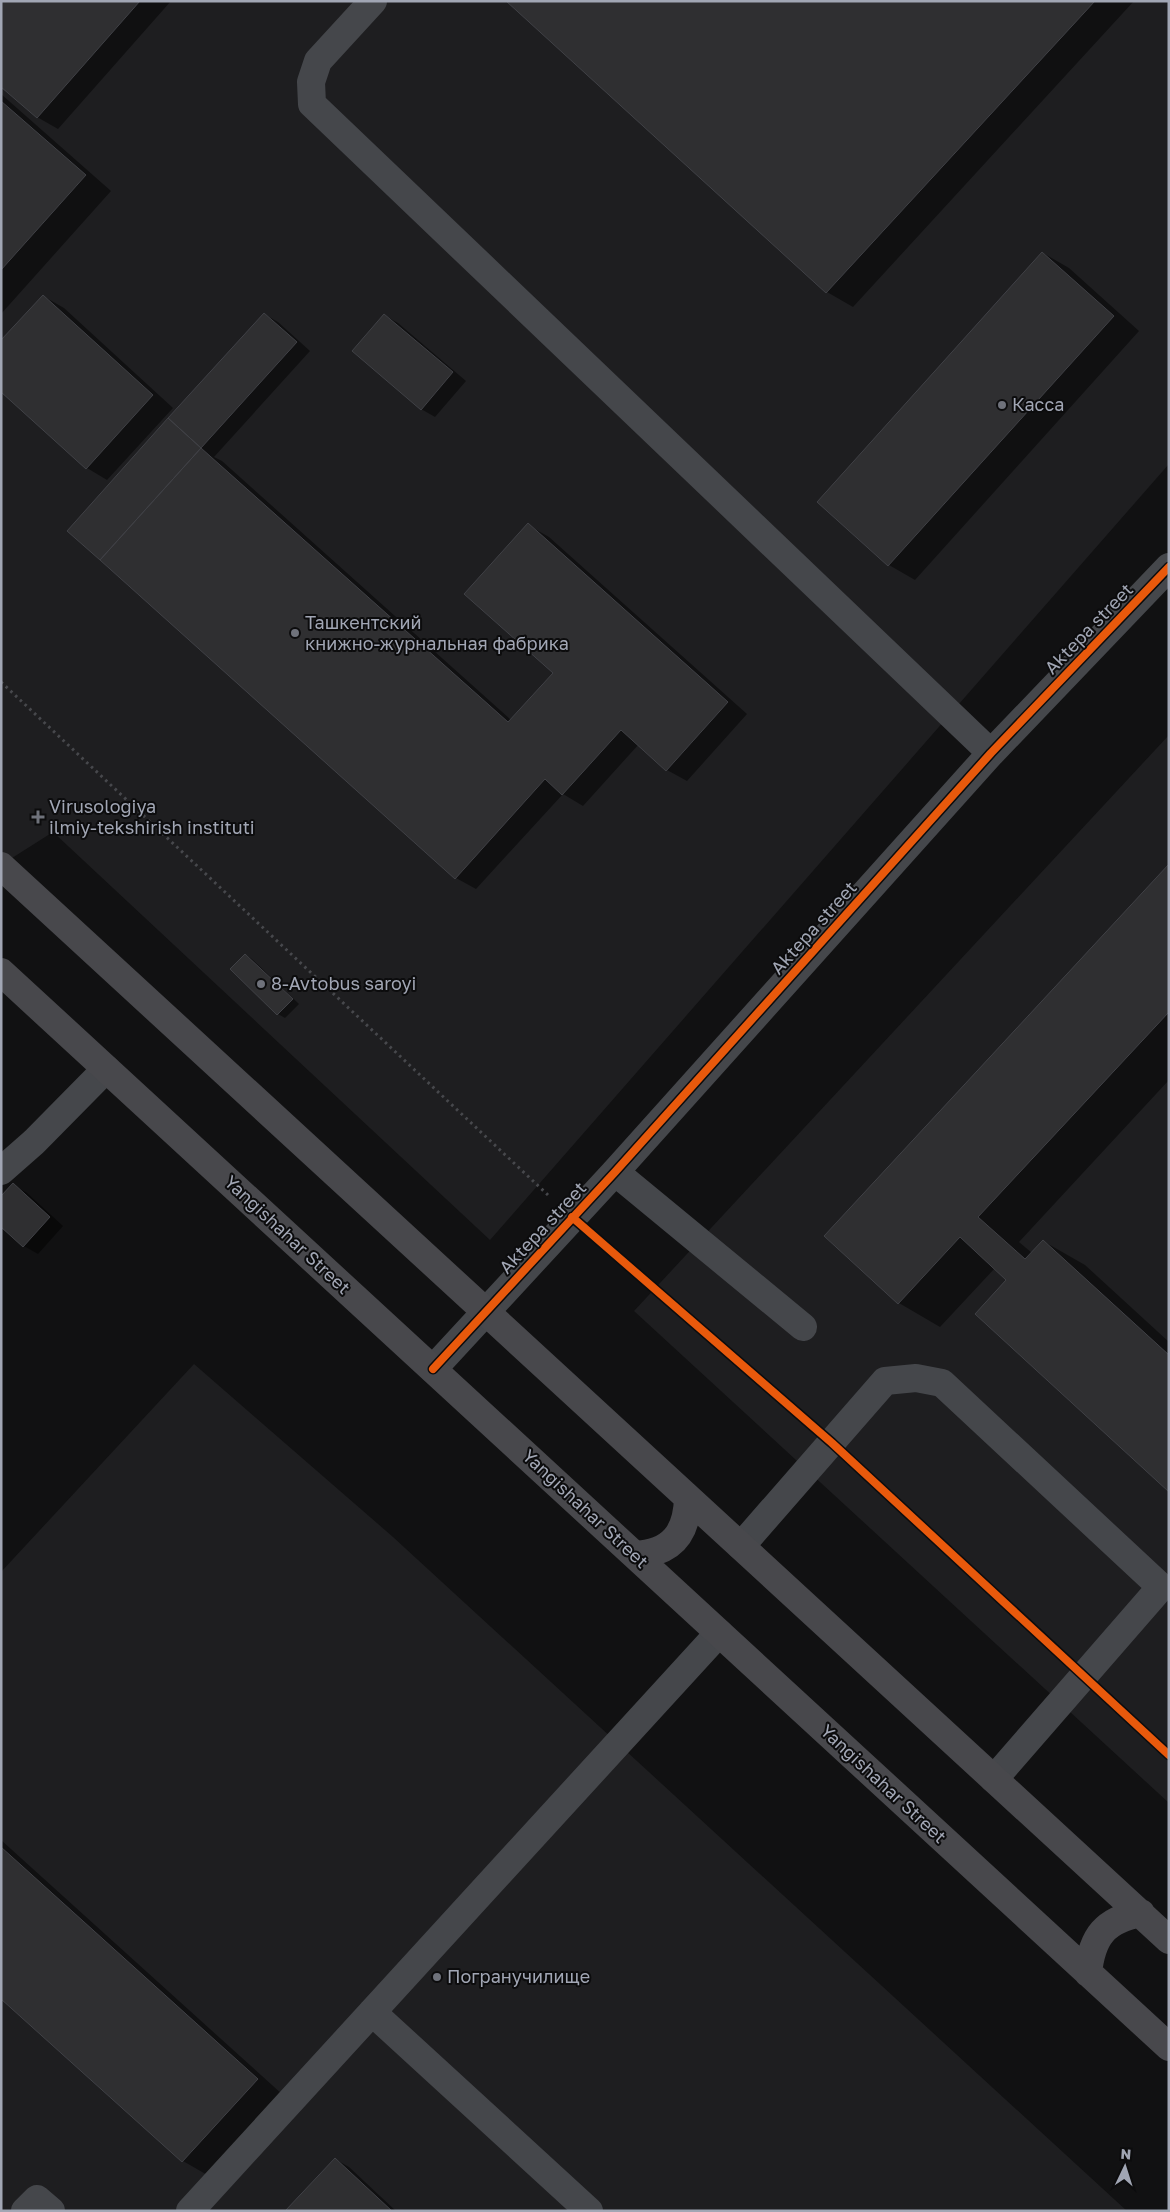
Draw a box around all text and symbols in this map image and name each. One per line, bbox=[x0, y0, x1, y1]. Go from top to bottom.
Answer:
place label: Касса bbox=[1012, 393, 1064, 415]
marker: Касса bbox=[996, 399, 1008, 411]
street label: Aktepa street bbox=[1040, 578, 1137, 678]
place label: Ташкентский книжно-журнальная фабрика bbox=[305, 611, 569, 654]
marker: Ташкентский книжно-журнальная фабрика bbox=[289, 627, 301, 639]
place label: Virusologiya ilmiy-tekshirish instituti bbox=[49, 795, 255, 838]
marker: Virusologiya ilmiy-tekshirish instituti bbox=[31, 810, 45, 824]
street label: Aktepa street bbox=[766, 876, 861, 978]
place label: 8-Avtobus saroyi bbox=[271, 972, 416, 994]
marker: 8-Avtobus saroyi bbox=[255, 978, 267, 990]
street label: Yangishahar Street bbox=[220, 1170, 355, 1298]
street label: Aktepa street bbox=[494, 1177, 590, 1278]
street label: Yangishahar Street bbox=[518, 1444, 653, 1572]
street label: Yangishahar Street bbox=[816, 1719, 951, 1847]
place label: Погранучилище bbox=[447, 1965, 590, 1987]
marker: Погранучилище bbox=[431, 1971, 443, 1983]
north arrow bbox=[1100, 2142, 1150, 2192]
text: N bbox=[1120, 2145, 1132, 2162]

